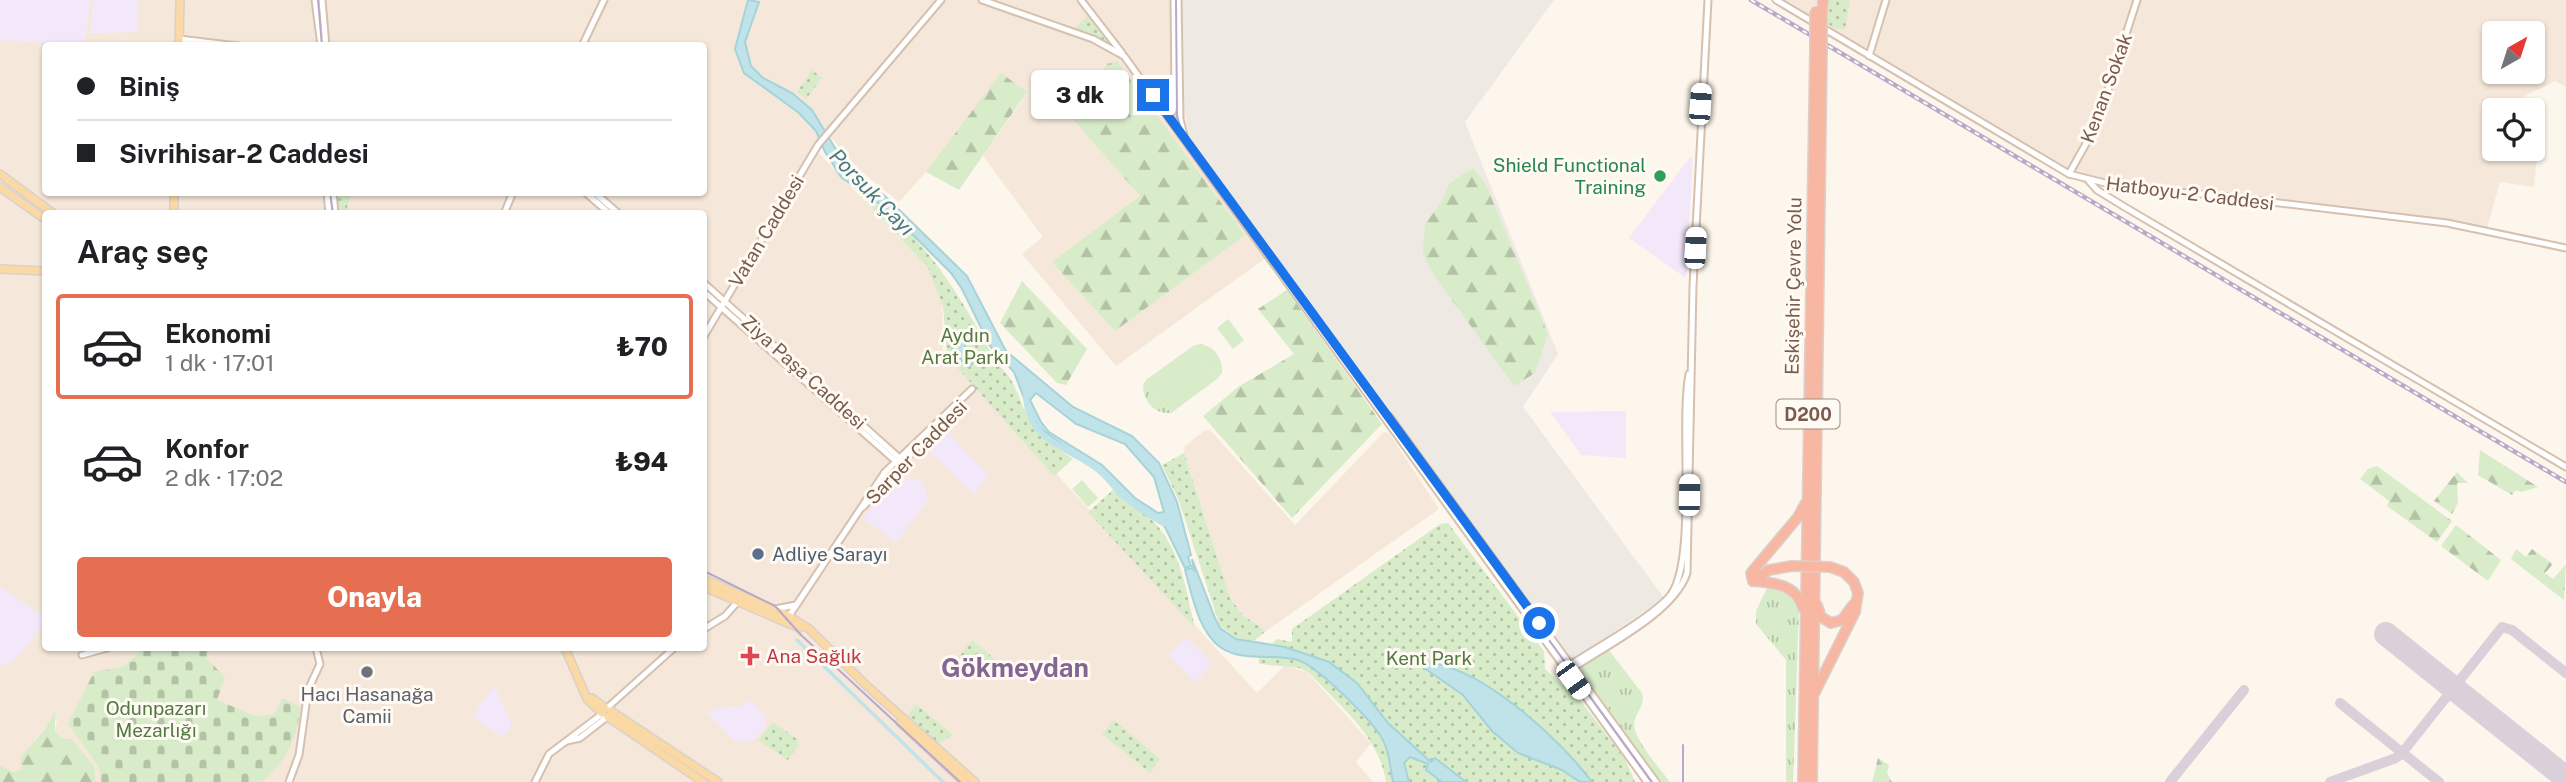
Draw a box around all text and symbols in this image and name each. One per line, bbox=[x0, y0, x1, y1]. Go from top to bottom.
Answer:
north arrow bbox=[2482, 21, 2544, 84]
map controls bbox=[2482, 21, 2545, 161]
street label: Kenan Sokak bbox=[2076, 30, 2136, 146]
callout: 3 dk bbox=[1030, 70, 1128, 119]
text: Biniş bbox=[119, 71, 180, 102]
route end bbox=[1137, 79, 1169, 111]
text: 3 dk bbox=[1056, 81, 1104, 108]
car bbox=[1689, 82, 1712, 126]
button: locate bbox=[2482, 98, 2545, 161]
text: Sivrihisar-2 Caddesi bbox=[119, 138, 369, 169]
water label: Porsuk Çayı bbox=[824, 143, 920, 241]
place label: Shield Functional Training bbox=[1493, 154, 1646, 198]
marker: Shield Functional Training bbox=[1652, 168, 1668, 184]
street label: Vatan Caddesi bbox=[724, 171, 808, 291]
street label: Hatboyu-2 Caddesi bbox=[2105, 172, 2275, 214]
street label: Eskişehir Çevre Yolu bbox=[1780, 197, 1806, 375]
car bbox=[1684, 226, 1707, 270]
text: Araç seç bbox=[77, 233, 209, 270]
street label: Ziya Paşa Caddesi bbox=[737, 310, 871, 434]
icon: car bbox=[81, 315, 144, 378]
text: Ekonomi bbox=[165, 318, 271, 349]
park label: Aydın Arat Parkı bbox=[921, 324, 1009, 368]
text: ₺70 bbox=[616, 331, 668, 362]
text: 1 dk · 17:01 bbox=[165, 349, 275, 376]
street label: Sarper Caddesi bbox=[861, 396, 971, 508]
road number: D200 bbox=[1776, 400, 1840, 428]
icon: car bbox=[81, 430, 144, 493]
text: Konfor bbox=[165, 433, 249, 464]
text: ₺94 bbox=[615, 446, 668, 477]
text: 2 dk · 17:02 bbox=[165, 464, 283, 491]
car bbox=[1679, 474, 1700, 516]
place label: Adliye Sarayı bbox=[772, 543, 887, 565]
marker: Adliye Sarayı bbox=[750, 546, 766, 562]
button: Onayla bbox=[77, 557, 672, 637]
route start bbox=[1523, 607, 1555, 639]
place label: Ana Sağlık bbox=[766, 645, 862, 667]
marker: Ana Sağlık bbox=[740, 646, 760, 666]
park label: Kent Park bbox=[1386, 647, 1472, 669]
district label: Gökmeydan bbox=[941, 652, 1089, 683]
car bbox=[1553, 657, 1594, 703]
marker: Hacı Hasanağa Camii bbox=[359, 664, 375, 680]
place label: Hacı Hasanağa Camii bbox=[301, 683, 433, 727]
park label: Odunpazarı Mezarlığı bbox=[106, 697, 206, 741]

